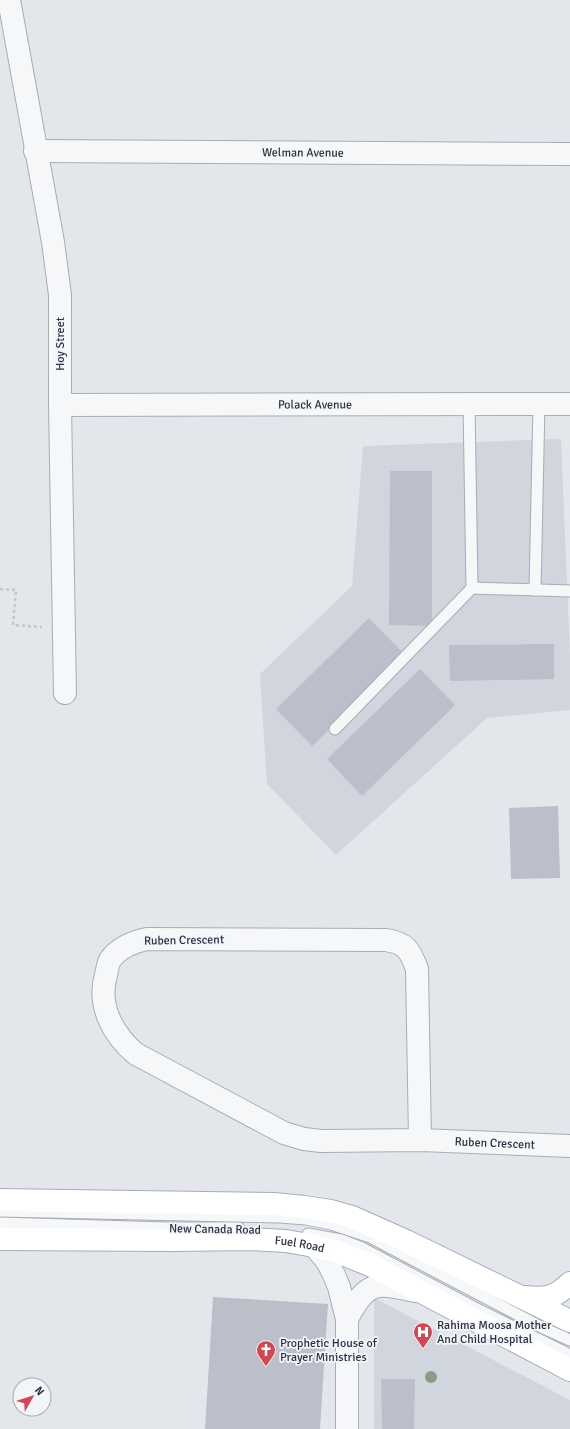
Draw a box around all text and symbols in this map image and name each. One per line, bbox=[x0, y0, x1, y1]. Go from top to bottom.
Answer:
street label: Welman Avenue bbox=[262, 145, 344, 161]
street label: Hoy Street bbox=[53, 317, 68, 371]
street label: Polack Avenue bbox=[278, 397, 352, 413]
street label: Ruben Crescent bbox=[144, 932, 224, 949]
street label: Ruben Crescent bbox=[454, 1134, 535, 1153]
street label: New Canada Road bbox=[169, 1221, 261, 1238]
street label: Fuel Road bbox=[274, 1233, 326, 1256]
place label: Rahima Moosa Mother And Child Hospital bbox=[437, 1318, 552, 1347]
hospital icon: Rahima Moosa Mother And Child Hospital bbox=[412, 1321, 434, 1349]
place label: Prophetic House of Prayer Ministries bbox=[280, 1336, 378, 1365]
church icon: Prophetic House of Prayer Ministries bbox=[255, 1339, 277, 1367]
north arrow bbox=[12, 1377, 52, 1417]
text: N bbox=[32, 1384, 47, 1398]

